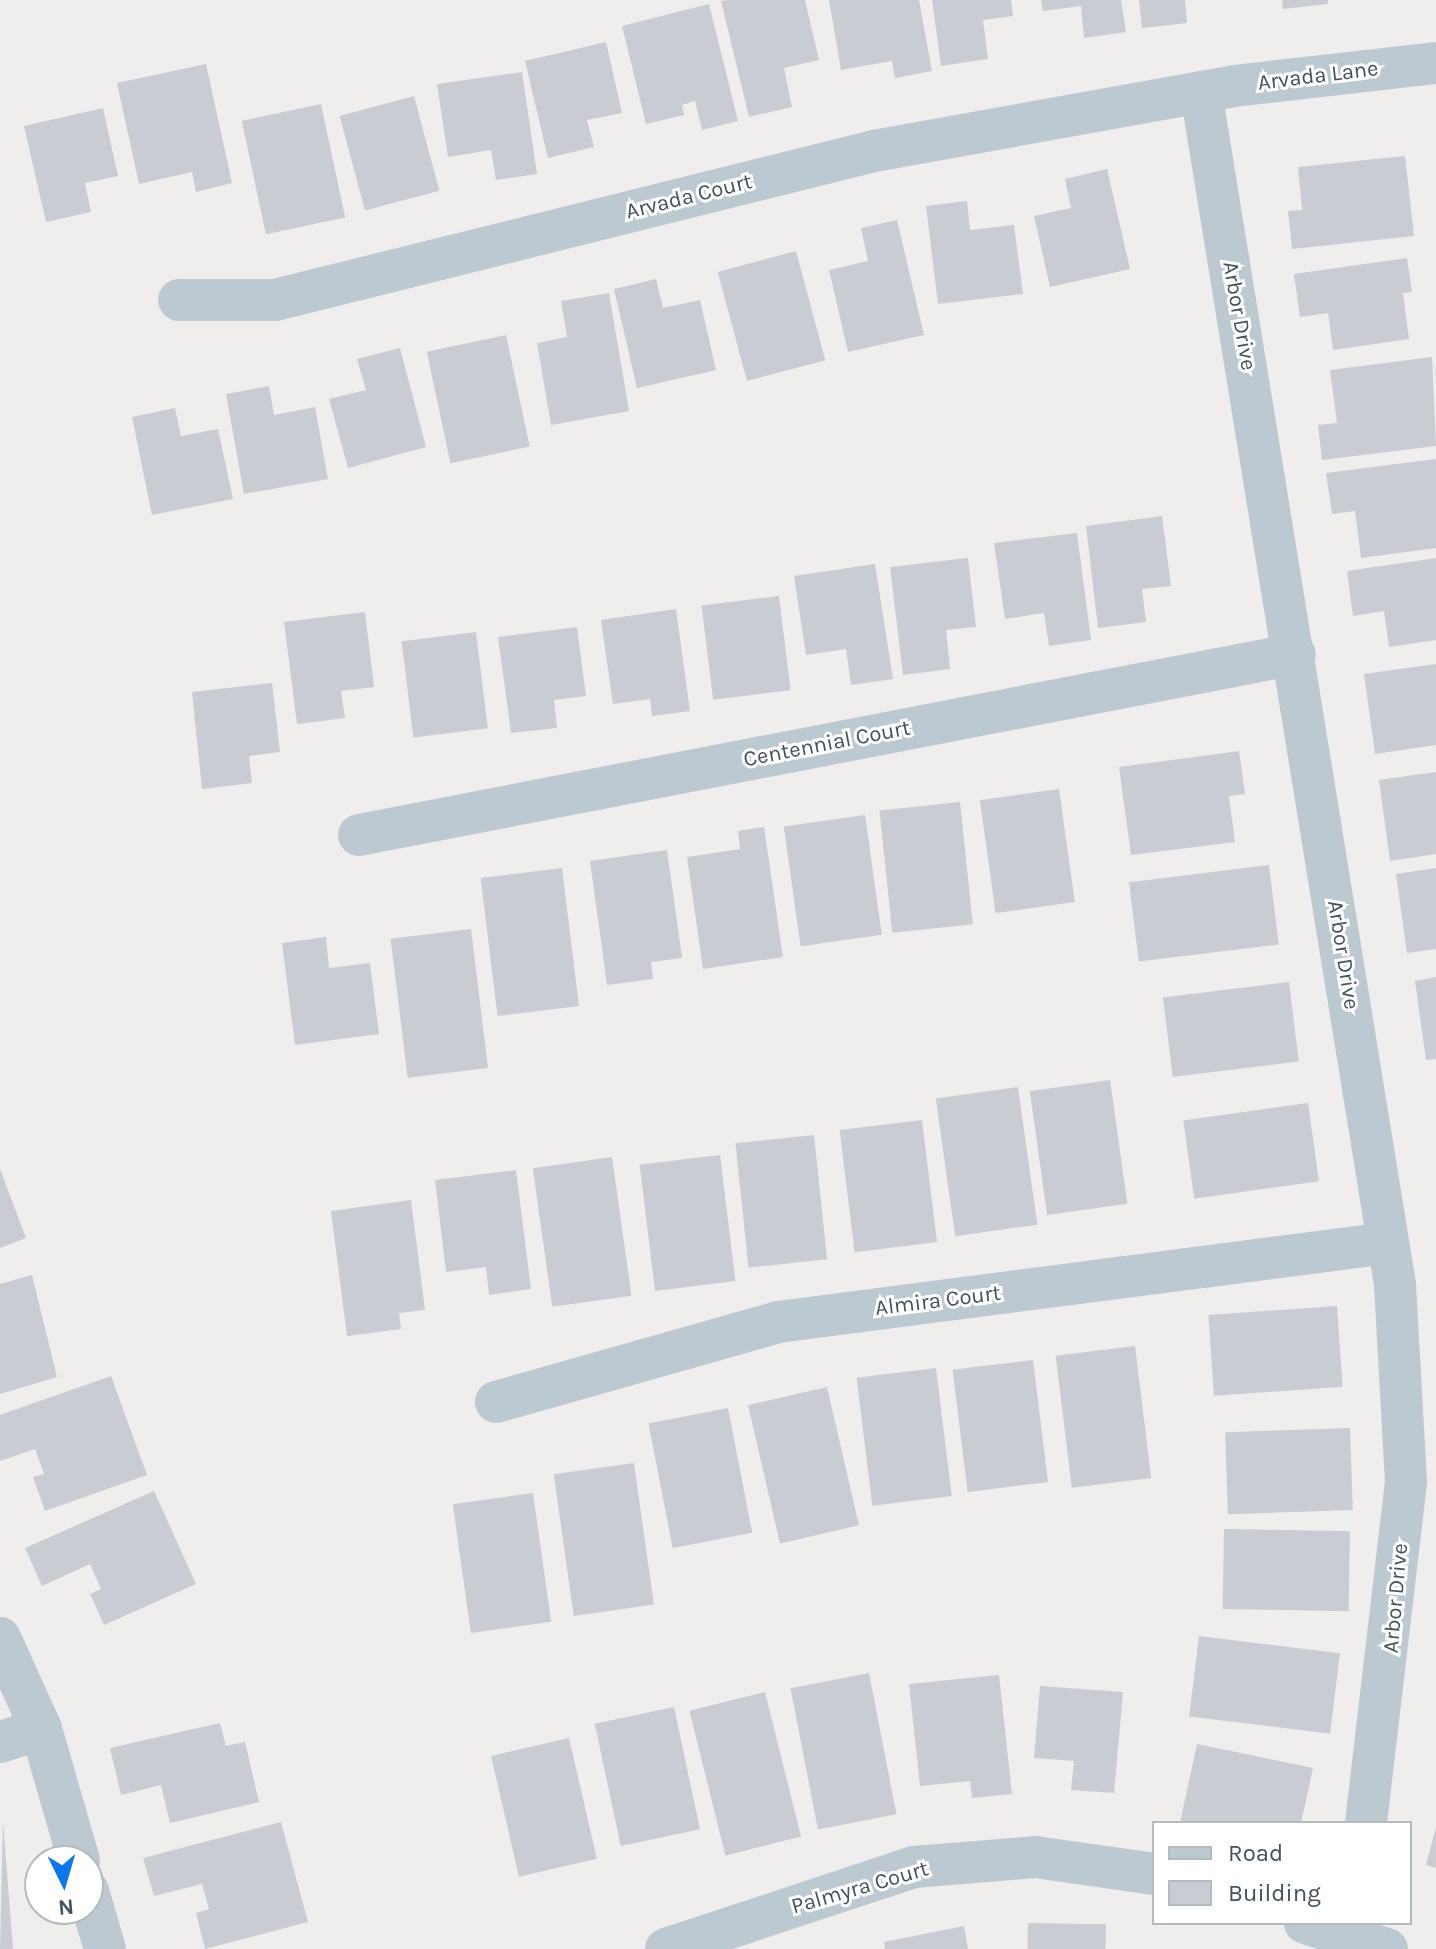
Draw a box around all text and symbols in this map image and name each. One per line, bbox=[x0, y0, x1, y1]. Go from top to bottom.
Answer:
street label: Arvada Lane bbox=[1256, 56, 1380, 96]
street label: Arvada Court bbox=[623, 169, 755, 225]
street label: Arbor Drive bbox=[1216, 259, 1262, 373]
street label: Centennial Court bbox=[741, 715, 913, 773]
street label: Arbor Drive bbox=[1321, 899, 1365, 1011]
street label: Almira Court bbox=[874, 1280, 1002, 1322]
street label: Arbor Drive bbox=[1378, 1542, 1414, 1654]
legend bbox=[1152, 1821, 1412, 1925]
text: Road bbox=[1228, 1839, 1283, 1867]
north arrow bbox=[24, 1845, 104, 1925]
street label: Palmyra Court bbox=[788, 1856, 932, 1920]
text: Building bbox=[1228, 1879, 1321, 1907]
text: N bbox=[57, 1893, 75, 1921]

